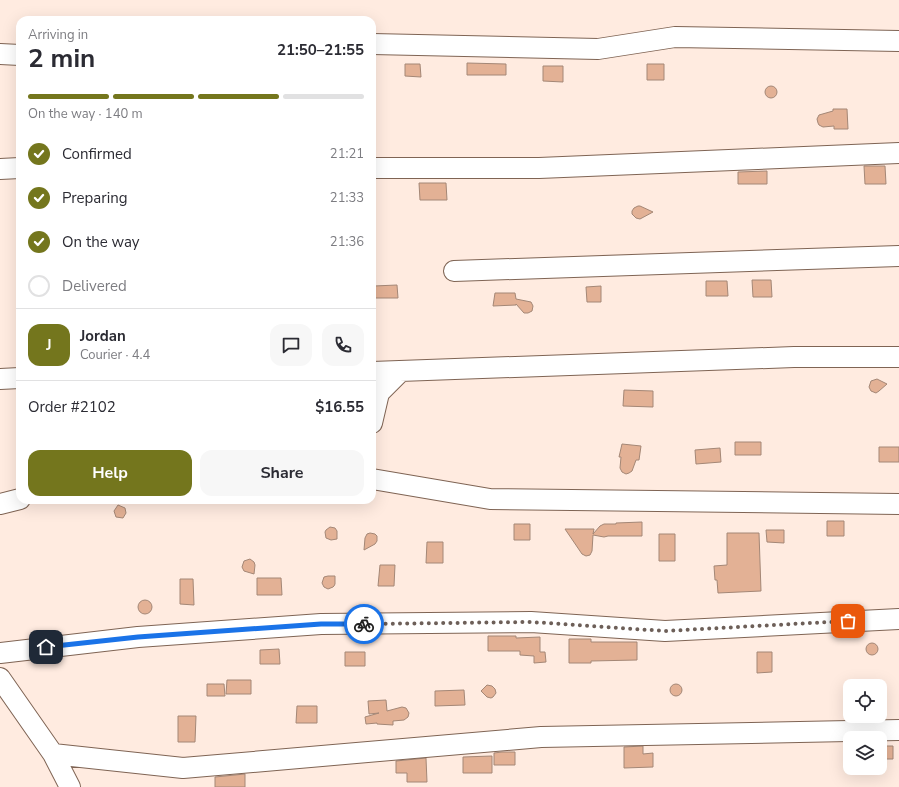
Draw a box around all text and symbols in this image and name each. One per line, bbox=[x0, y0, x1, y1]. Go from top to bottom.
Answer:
text: Arriving in bbox=[28, 26, 88, 44]
text: 21:50–21:55 bbox=[277, 40, 364, 60]
text: 2 min bbox=[28, 41, 95, 76]
text: On the way · 140 m bbox=[28, 105, 143, 123]
icon: check bbox=[28, 143, 50, 165]
text: Confirmed bbox=[62, 144, 132, 164]
text: 21:21 bbox=[330, 145, 364, 163]
icon: check bbox=[28, 187, 50, 209]
text: Preparing bbox=[62, 188, 127, 208]
text: 21:33 bbox=[330, 189, 364, 207]
icon: check bbox=[28, 231, 50, 253]
text: On the way bbox=[62, 232, 140, 252]
text: 21:36 bbox=[330, 233, 364, 251]
text: Delivered bbox=[62, 276, 127, 296]
button: chat bbox=[270, 324, 312, 366]
button: phone bbox=[322, 324, 364, 366]
text: Jordan bbox=[80, 326, 126, 346]
text: J bbox=[46, 335, 52, 355]
text: Courier · 4.4 bbox=[80, 346, 150, 364]
text: Order #2102 bbox=[28, 397, 116, 417]
text: $16.55 bbox=[315, 397, 364, 417]
button: Help bbox=[28, 450, 192, 496]
button: Share bbox=[200, 450, 364, 496]
courier bbox=[344, 604, 384, 644]
pin bbox=[831, 604, 865, 638]
icon: bag bbox=[837, 610, 859, 632]
icon: bike bbox=[353, 613, 375, 635]
pin bbox=[29, 630, 63, 664]
icon: home bbox=[35, 636, 57, 658]
map controls bbox=[843, 679, 887, 775]
button: locate bbox=[843, 679, 887, 723]
button: layers bbox=[843, 731, 887, 775]

